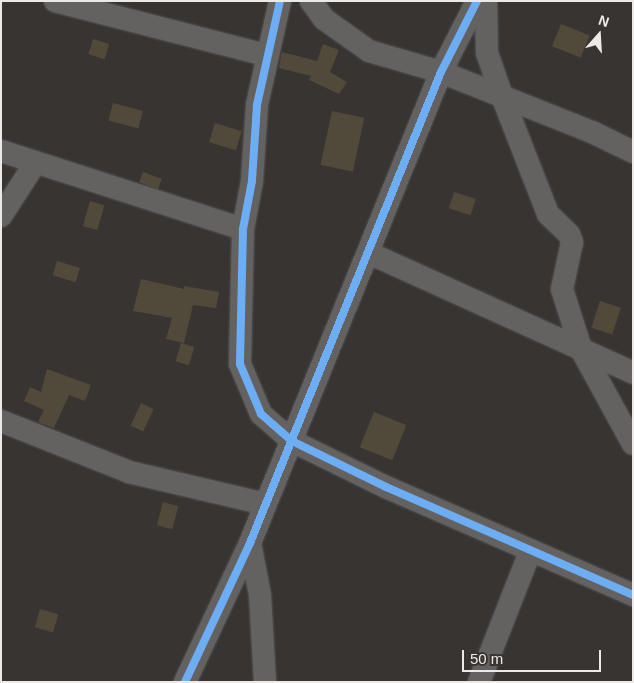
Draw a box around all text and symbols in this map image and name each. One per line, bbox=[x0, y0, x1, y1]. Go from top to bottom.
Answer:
north arrow bbox=[574, 10, 624, 60]
text: N bbox=[596, 12, 611, 30]
scale bar bbox=[464, 640, 603, 672]
text: 50 m bbox=[470, 650, 503, 667]

